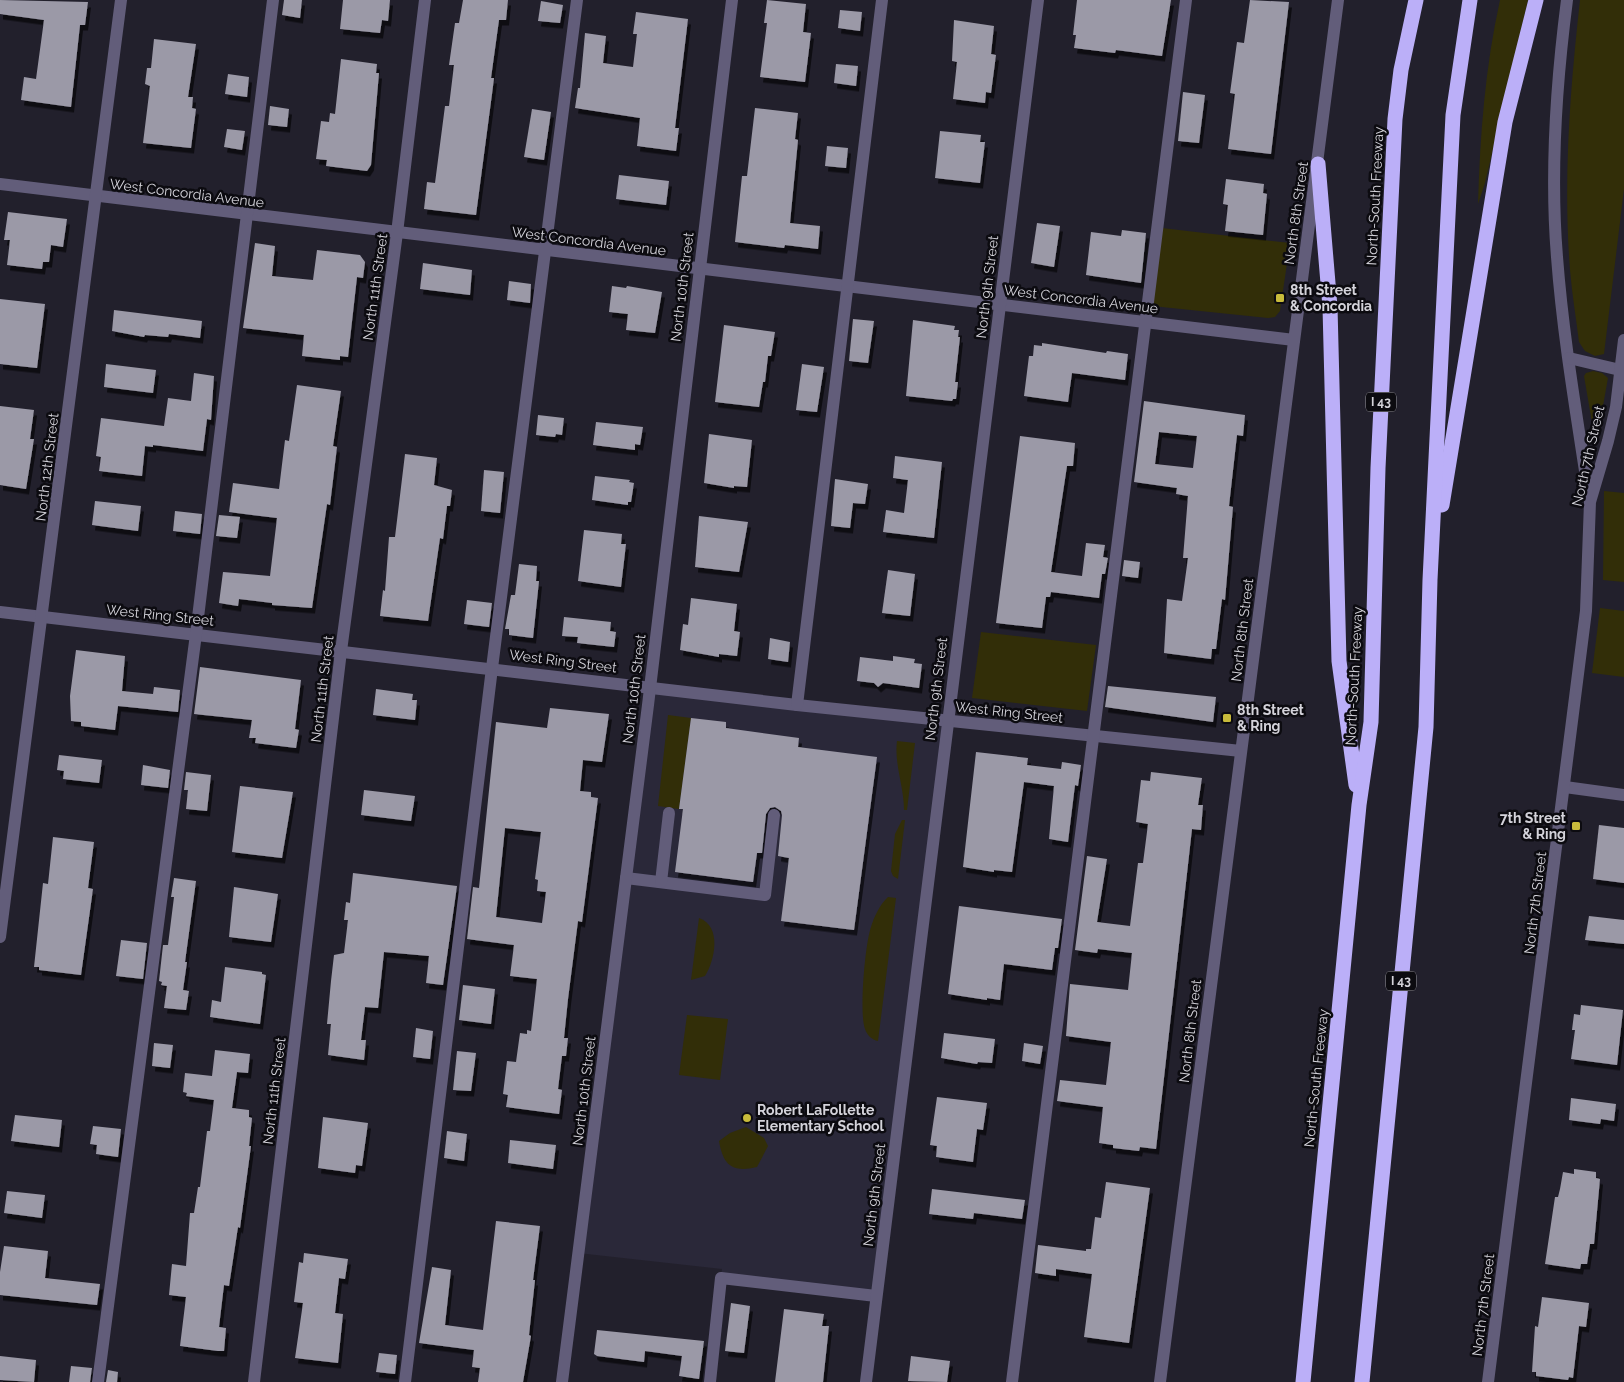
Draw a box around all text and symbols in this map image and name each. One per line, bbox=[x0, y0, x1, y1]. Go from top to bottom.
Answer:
street label: North-South Freeway bbox=[1363, 126, 1387, 266]
street label: North 8th Street bbox=[1281, 160, 1311, 266]
street label: West Concordia Avenue bbox=[109, 176, 265, 210]
street label: West Concordia Avenue bbox=[511, 224, 667, 258]
street label: North 10th Street bbox=[667, 231, 697, 343]
street label: North 11th Street bbox=[360, 232, 390, 341]
street label: North 9th Street bbox=[973, 234, 1001, 339]
street label: West Concordia Avenue bbox=[1003, 282, 1159, 316]
place label: 8th Street & Concordia bbox=[1290, 282, 1372, 314]
marker: 8th Street & Concordia bbox=[1274, 292, 1286, 304]
road number: I 43 bbox=[1366, 392, 1396, 412]
street label: North 7th Street bbox=[1569, 404, 1607, 508]
street label: North 12th Street bbox=[32, 412, 62, 522]
street label: North 8th Street bbox=[1228, 577, 1256, 683]
street label: West Ring Street bbox=[105, 601, 215, 629]
street label: North-South Freeway bbox=[1342, 606, 1366, 746]
street label: North 10th Street bbox=[619, 633, 649, 745]
street label: North 11th Street bbox=[308, 634, 337, 743]
street label: North 9th Street bbox=[922, 636, 950, 741]
street label: West Ring Street bbox=[508, 646, 618, 676]
street label: West Ring Street bbox=[954, 698, 1064, 726]
place label: 8th Street & Ring bbox=[1237, 702, 1304, 734]
marker: 8th Street & Ring bbox=[1221, 712, 1233, 724]
place label: 7th Street & Ring bbox=[1500, 810, 1567, 842]
marker: 7th Street & Ring bbox=[1570, 820, 1582, 832]
street label: North 7th Street bbox=[1521, 851, 1549, 955]
road number: I 43 bbox=[1386, 971, 1416, 990]
street label: North 8th Street bbox=[1176, 978, 1204, 1084]
street label: North-South Freeway bbox=[1301, 1008, 1331, 1148]
street label: North 10th Street bbox=[569, 1035, 599, 1147]
street label: North 11th Street bbox=[260, 1036, 289, 1145]
place label: Robert LaFollette Elementary School bbox=[757, 1102, 885, 1134]
marker: Robert LaFollette Elementary School bbox=[741, 1112, 753, 1124]
street label: North 9th Street bbox=[860, 1142, 888, 1247]
street label: North 7th Street bbox=[1469, 1253, 1497, 1357]

